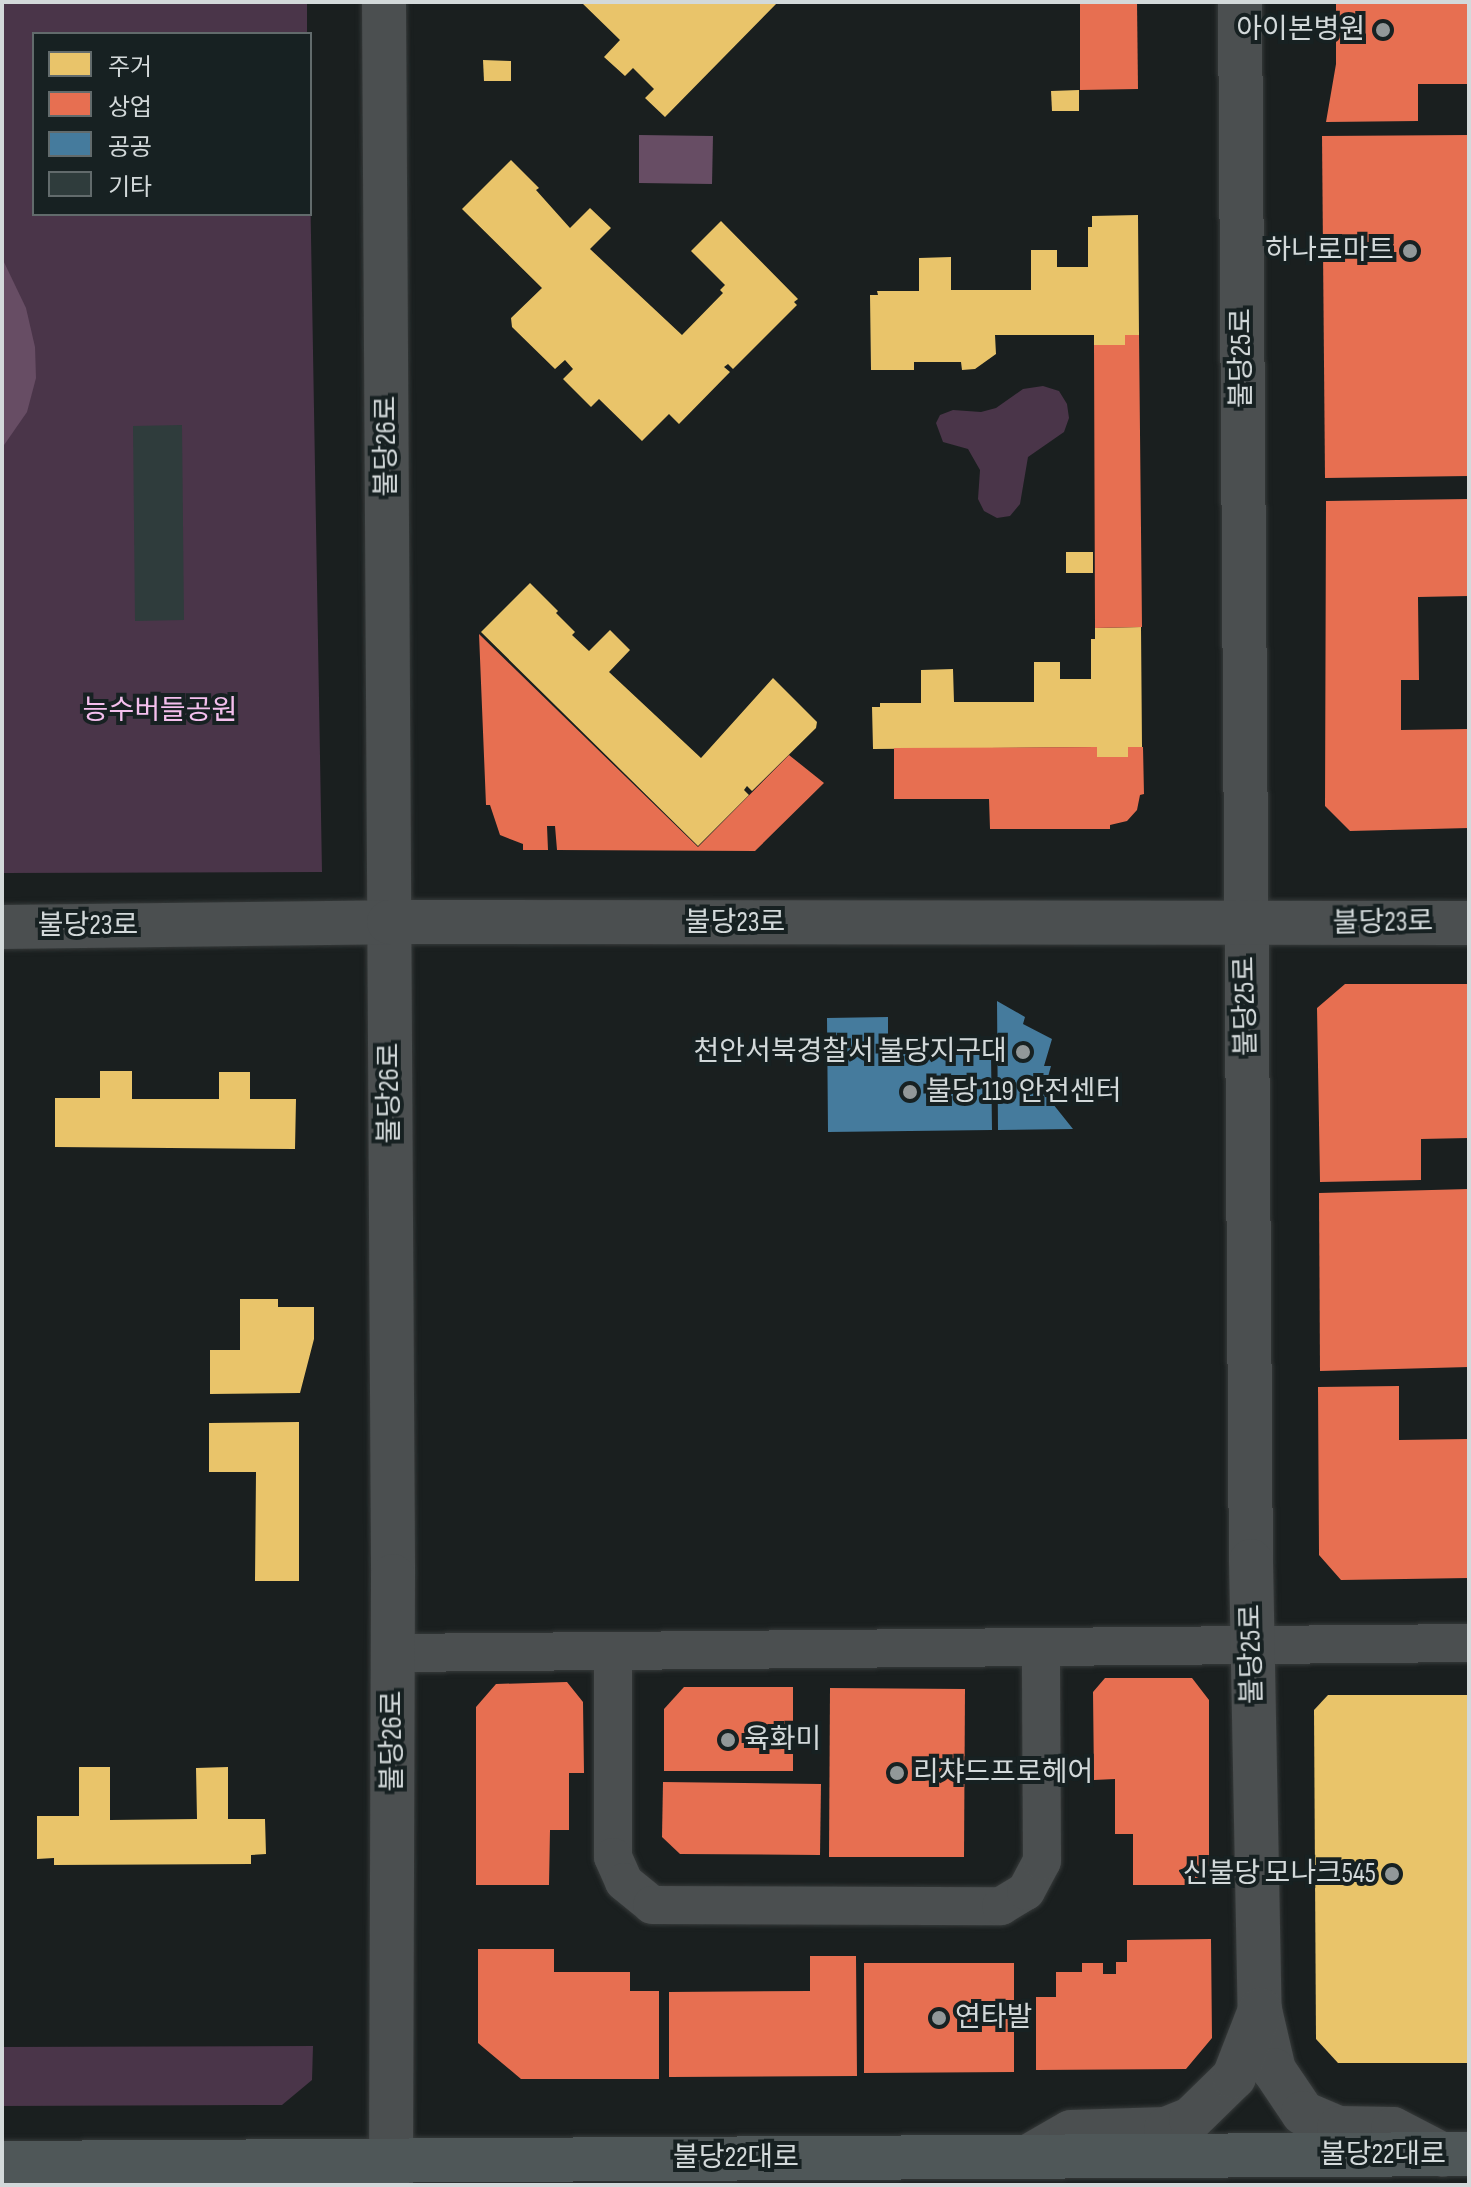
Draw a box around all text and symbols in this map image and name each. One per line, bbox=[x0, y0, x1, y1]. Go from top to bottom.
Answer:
place label: 아이본병원 bbox=[1236, 13, 1365, 47]
marker: 아이본병원 bbox=[1372, 19, 1394, 41]
legend bbox=[32, 32, 312, 216]
text: 주거 bbox=[108, 53, 152, 82]
text: 상업 bbox=[108, 93, 152, 122]
text: 공공 bbox=[108, 133, 152, 162]
text: 기타 bbox=[108, 173, 152, 202]
place label: 하나로마트 bbox=[1265, 234, 1394, 268]
marker: 하나로마트 bbox=[1401, 242, 1419, 260]
street label: 불당25로 bbox=[1225, 308, 1259, 408]
street label: 불당26로 bbox=[370, 395, 404, 497]
park label: 능수버들공원 bbox=[83, 694, 237, 728]
street label: 불당23로 bbox=[1332, 905, 1434, 941]
street label: 불당23로 bbox=[685, 906, 785, 940]
street label: 불당23로 bbox=[38, 909, 138, 943]
street label: 불당25로 bbox=[1228, 956, 1264, 1056]
place label: 천안서북경찰서 불당지구대 bbox=[693, 1035, 1007, 1069]
street label: 불당26로 bbox=[373, 1042, 407, 1144]
marker: 천안서북경찰서 불당지구대 bbox=[1014, 1043, 1032, 1061]
place label: 불당 119 안전센터 bbox=[926, 1075, 1121, 1109]
marker: 불당 119 안전센터 bbox=[901, 1083, 919, 1101]
street label: 불당25로 bbox=[1234, 1604, 1270, 1704]
street label: 불당26로 bbox=[376, 1690, 410, 1792]
place label: 육화미 bbox=[744, 1723, 821, 1757]
marker: 육화미 bbox=[719, 1731, 737, 1749]
place label: 리챠드프로헤어 bbox=[913, 1756, 1093, 1790]
marker: 리챠드프로헤어 bbox=[888, 1764, 906, 1782]
place label: 신불당 모나크545 bbox=[1183, 1857, 1376, 1891]
marker: 신불당 모나크545 bbox=[1383, 1865, 1401, 1883]
place label: 연타발 bbox=[955, 2001, 1032, 2035]
marker: 연타발 bbox=[930, 2009, 948, 2027]
street label: 불당22대로 bbox=[1320, 2138, 1446, 2172]
street label: 불당22대로 bbox=[673, 2141, 799, 2175]

